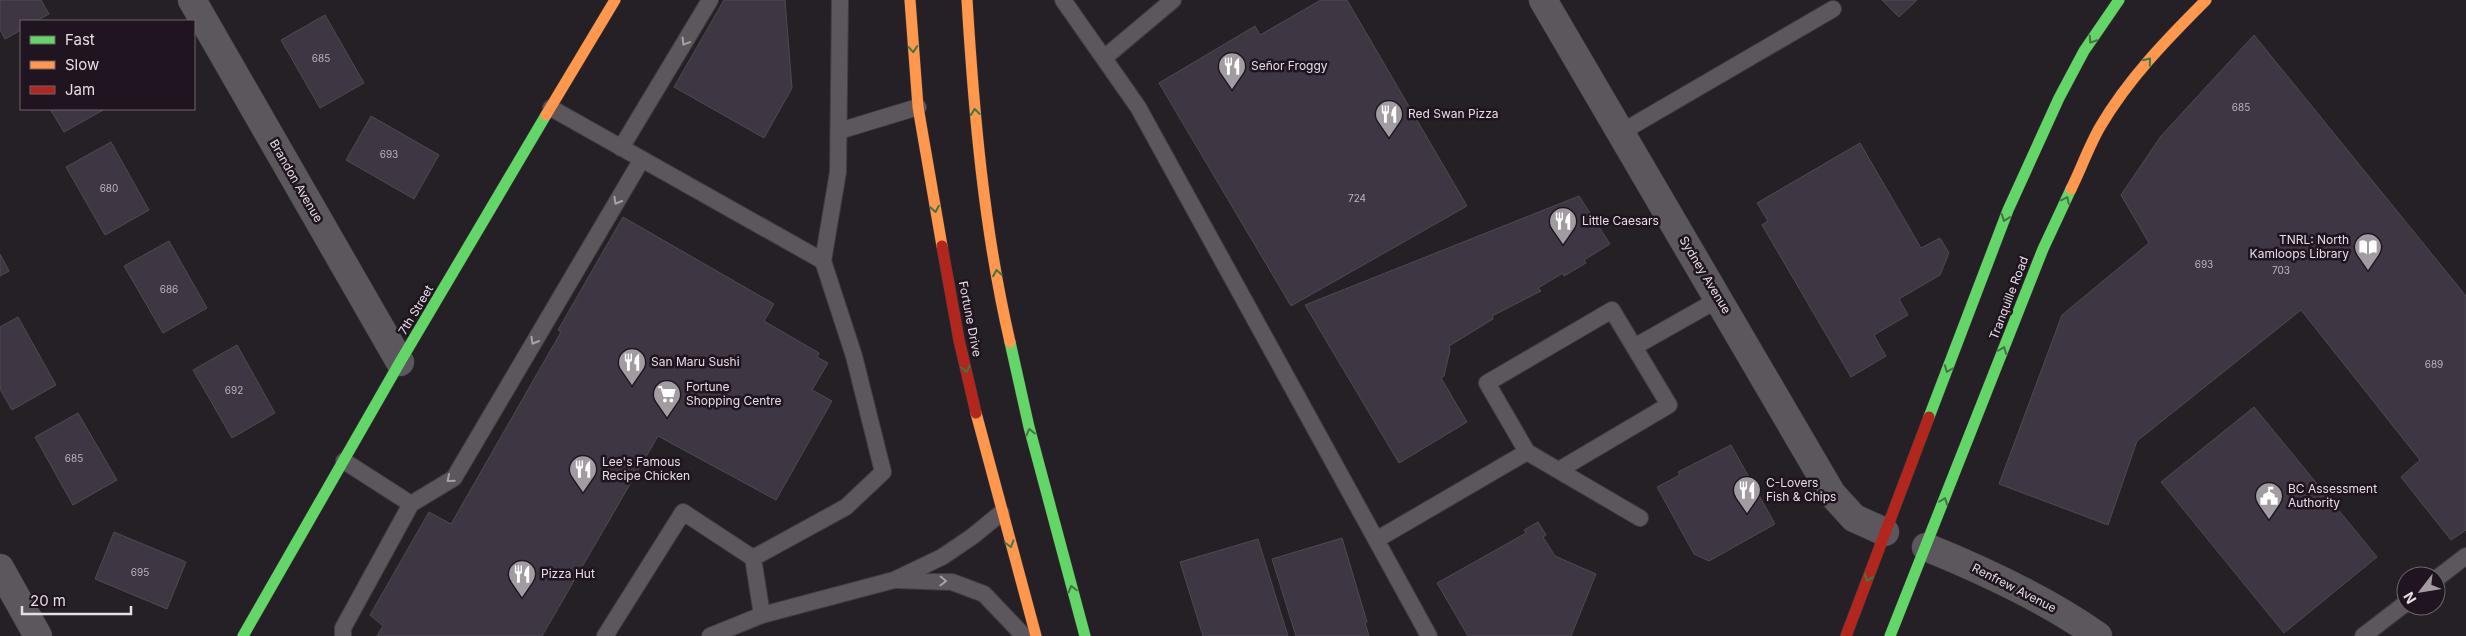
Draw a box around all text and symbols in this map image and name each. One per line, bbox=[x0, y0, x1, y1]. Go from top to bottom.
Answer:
legend bbox=[20, 20, 195, 110]
text: Fast bbox=[65, 30, 95, 49]
one-way arrow bbox=[2088, 35, 2098, 44]
one-way arrow bbox=[681, 36, 691, 45]
one-way arrow bbox=[907, 45, 918, 53]
restaurant icon: Señor Froggy bbox=[1217, 51, 1247, 90]
house number: 685 bbox=[312, 52, 330, 64]
text: Slow bbox=[65, 55, 99, 74]
place label: Señor Froggy bbox=[1251, 58, 1328, 73]
one-way arrow bbox=[2143, 58, 2151, 67]
text: Jam bbox=[65, 80, 95, 99]
restaurant icon: Red Swan Pizza bbox=[1374, 99, 1404, 138]
house number: 685 bbox=[2232, 101, 2250, 113]
place label: Red Swan Pizza bbox=[1408, 106, 1499, 121]
one-way arrow bbox=[970, 108, 981, 116]
street label: Brandon Avenue bbox=[267, 137, 326, 225]
house number: 693 bbox=[380, 148, 398, 160]
house number: 680 bbox=[100, 182, 118, 194]
house number: 724 bbox=[1348, 192, 1366, 204]
one-way arrow bbox=[613, 196, 623, 205]
one-way arrow bbox=[2060, 196, 2070, 205]
one-way arrow bbox=[930, 205, 940, 214]
restaurant icon: Little Caesars bbox=[1548, 206, 1578, 245]
place label: Little Caesars bbox=[1582, 213, 1659, 228]
one-way arrow bbox=[2001, 213, 2011, 221]
place label: TNRL: North Kamloops Library bbox=[2250, 232, 2349, 261]
library icon: TNRL: North Kamloops Library bbox=[2353, 232, 2383, 271]
street label: Sydney Avenue bbox=[1676, 233, 1734, 316]
street label: Tranquille Road bbox=[1986, 254, 2031, 342]
house number: 693 bbox=[2195, 258, 2213, 270]
house number: 703 bbox=[2272, 264, 2290, 276]
one-way arrow bbox=[992, 269, 1002, 277]
street label: Fortune Drive bbox=[956, 280, 985, 358]
street label: 7th Street bbox=[395, 282, 436, 337]
house number: 686 bbox=[160, 283, 178, 295]
one-way arrow bbox=[531, 336, 541, 345]
one-way arrow bbox=[1997, 346, 2008, 355]
restaurant icon: San Maru Sushi bbox=[617, 347, 647, 386]
place label: San Maru Sushi bbox=[651, 354, 740, 369]
house number: 689 bbox=[2425, 358, 2443, 370]
one-way arrow bbox=[960, 365, 971, 374]
one-way arrow bbox=[1943, 365, 1953, 373]
supermarket icon: Fortune Shopping Centre bbox=[652, 379, 682, 418]
place label: Fortune Shopping Centre bbox=[686, 379, 782, 408]
house number: 692 bbox=[225, 384, 243, 396]
one-way arrow bbox=[1026, 428, 1036, 437]
house number: 685 bbox=[65, 452, 83, 464]
restaurant icon: Lee's Famous Recipe Chicken bbox=[568, 454, 598, 493]
place label: Lee's Famous Recipe Chicken bbox=[602, 454, 690, 483]
one-way arrow bbox=[446, 473, 455, 482]
restaurant icon: C-Lovers Fish & Chips bbox=[1732, 475, 1762, 514]
place label: C-Lovers Fish & Chips bbox=[1766, 475, 1836, 504]
public building icon: BC Assessment Authority bbox=[2254, 481, 2284, 520]
place label: BC Assessment Authority bbox=[2288, 481, 2377, 510]
one-way arrow bbox=[1938, 497, 1948, 506]
one-way arrow bbox=[1004, 539, 1014, 547]
restaurant icon: Pizza Hut bbox=[507, 559, 537, 598]
street label: Renfrew Avenue bbox=[1970, 560, 2059, 615]
house number: 695 bbox=[131, 566, 149, 578]
place label: Pizza Hut bbox=[541, 566, 595, 581]
north arrow bbox=[2396, 566, 2446, 616]
one-way arrow bbox=[1864, 573, 1874, 582]
one-way arrow bbox=[939, 576, 947, 587]
scale bar bbox=[22, 584, 131, 616]
one-way arrow bbox=[1068, 585, 1078, 594]
text: N bbox=[2399, 589, 2419, 607]
text: 20 m bbox=[30, 591, 66, 610]

